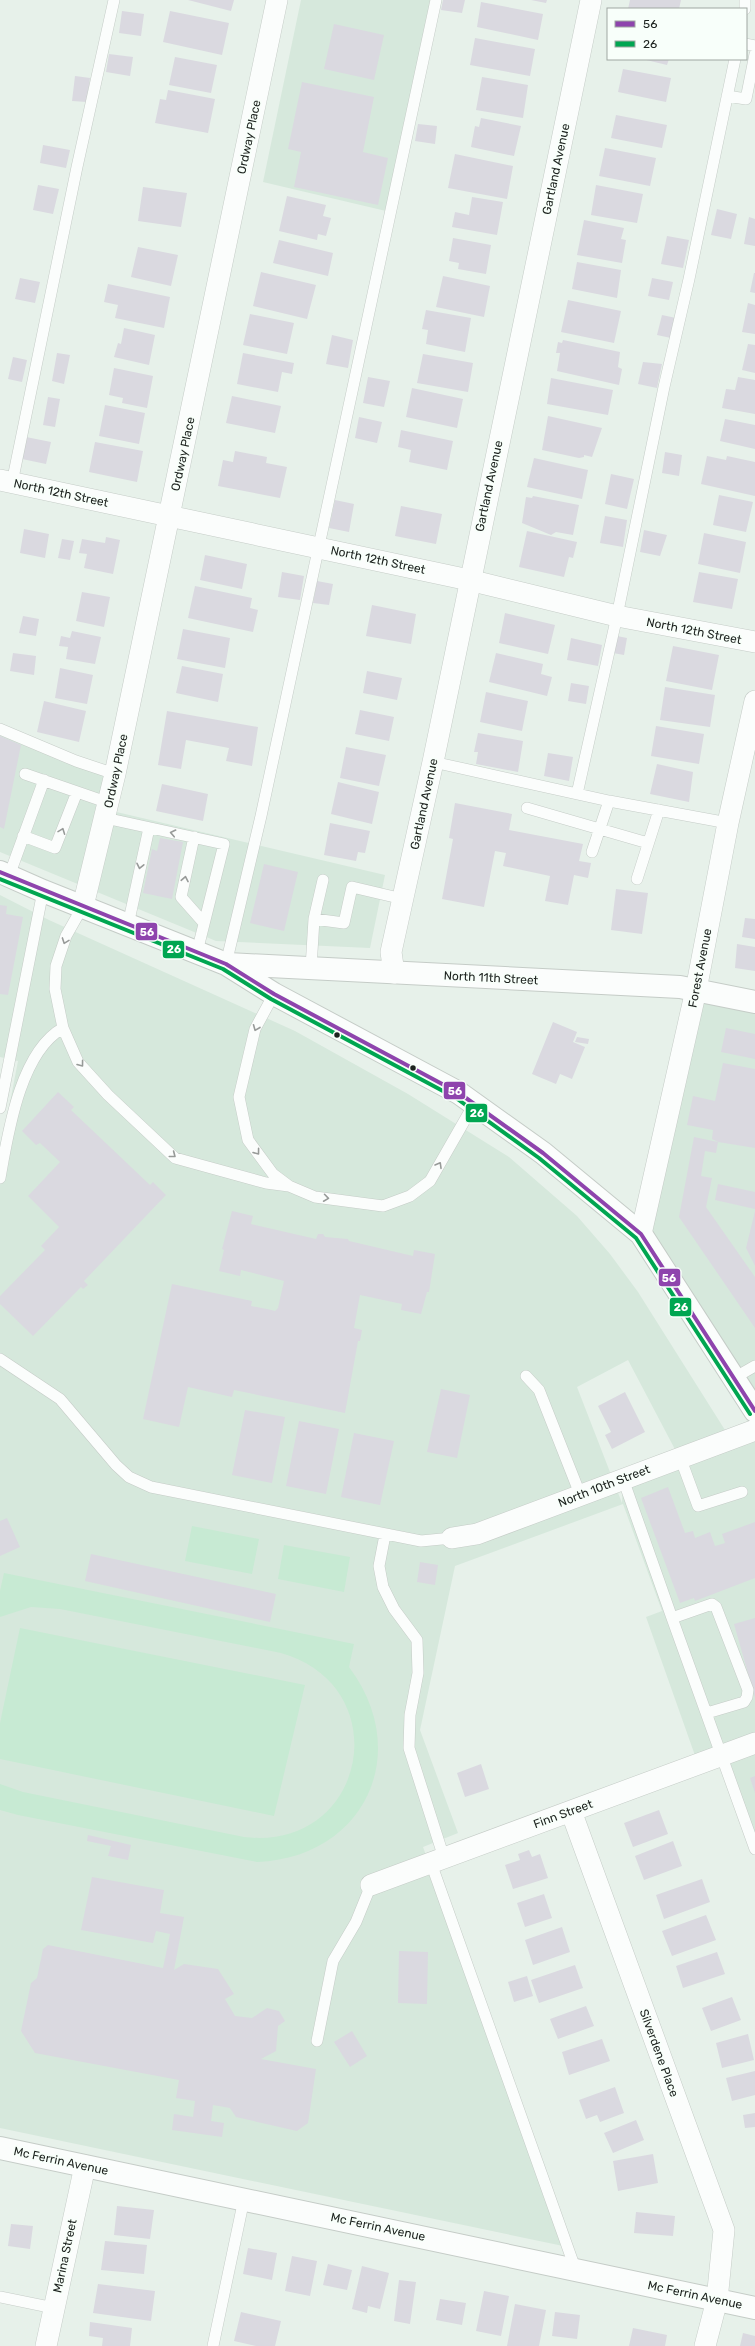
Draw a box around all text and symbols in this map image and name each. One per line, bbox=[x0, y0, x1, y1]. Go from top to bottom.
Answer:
legend bbox=[607, 8, 747, 60]
text: 56 bbox=[643, 17, 657, 31]
text: 26 bbox=[643, 37, 657, 51]
street label: Ordway Place bbox=[234, 98, 264, 175]
street label: Gartland Avenue bbox=[540, 122, 573, 216]
street label: Ordway Place bbox=[168, 415, 198, 492]
street label: Gartland Avenue bbox=[473, 439, 506, 533]
street label: North 12th Street bbox=[12, 476, 110, 510]
street label: North 12th Street bbox=[329, 543, 427, 577]
street label: North 12th Street bbox=[645, 615, 743, 647]
street label: Ordway Place bbox=[101, 732, 131, 809]
street label: Gartland Avenue bbox=[408, 757, 441, 851]
one-way arrow bbox=[58, 827, 66, 834]
one-way arrow bbox=[169, 829, 176, 837]
one-way arrow bbox=[137, 863, 145, 869]
one-way arrow bbox=[180, 876, 189, 882]
line badge: 56 bbox=[135, 922, 158, 941]
text: 56 bbox=[140, 926, 154, 939]
street label: Forest Avenue bbox=[685, 927, 715, 1009]
one-way arrow bbox=[61, 937, 69, 944]
line badge: 26 bbox=[162, 940, 185, 959]
text: 26 bbox=[167, 943, 181, 956]
street label: North 11th Street bbox=[443, 969, 539, 987]
one-way arrow bbox=[253, 1025, 261, 1032]
unlabelled marker bbox=[332, 1030, 342, 1040]
one-way arrow bbox=[76, 1059, 83, 1066]
unlabelled marker bbox=[408, 1063, 418, 1073]
line badge: 56 bbox=[443, 1081, 466, 1100]
text: 56 bbox=[448, 1085, 462, 1098]
line badge: 26 bbox=[465, 1103, 488, 1123]
text: 26 bbox=[470, 1107, 484, 1120]
one-way arrow bbox=[252, 1148, 259, 1155]
one-way arrow bbox=[168, 1150, 176, 1157]
one-way arrow bbox=[435, 1162, 442, 1169]
one-way arrow bbox=[323, 1193, 329, 1202]
line badge: 56 bbox=[658, 1268, 681, 1287]
text: 56 bbox=[662, 1272, 676, 1285]
line badge: 26 bbox=[669, 1297, 692, 1317]
text: 26 bbox=[674, 1301, 688, 1314]
street label: North 10th Street bbox=[556, 1462, 652, 1510]
street label: Finn Street bbox=[531, 1797, 595, 1831]
street label: Silverdene Place bbox=[637, 2007, 681, 2099]
street label: Mc Ferrin Avenue bbox=[12, 2144, 110, 2178]
street label: Mc Ferrin Avenue bbox=[329, 2210, 427, 2244]
street label: Marina Street bbox=[50, 2217, 80, 2294]
street label: Mc Ferrin Avenue bbox=[646, 2278, 744, 2312]

